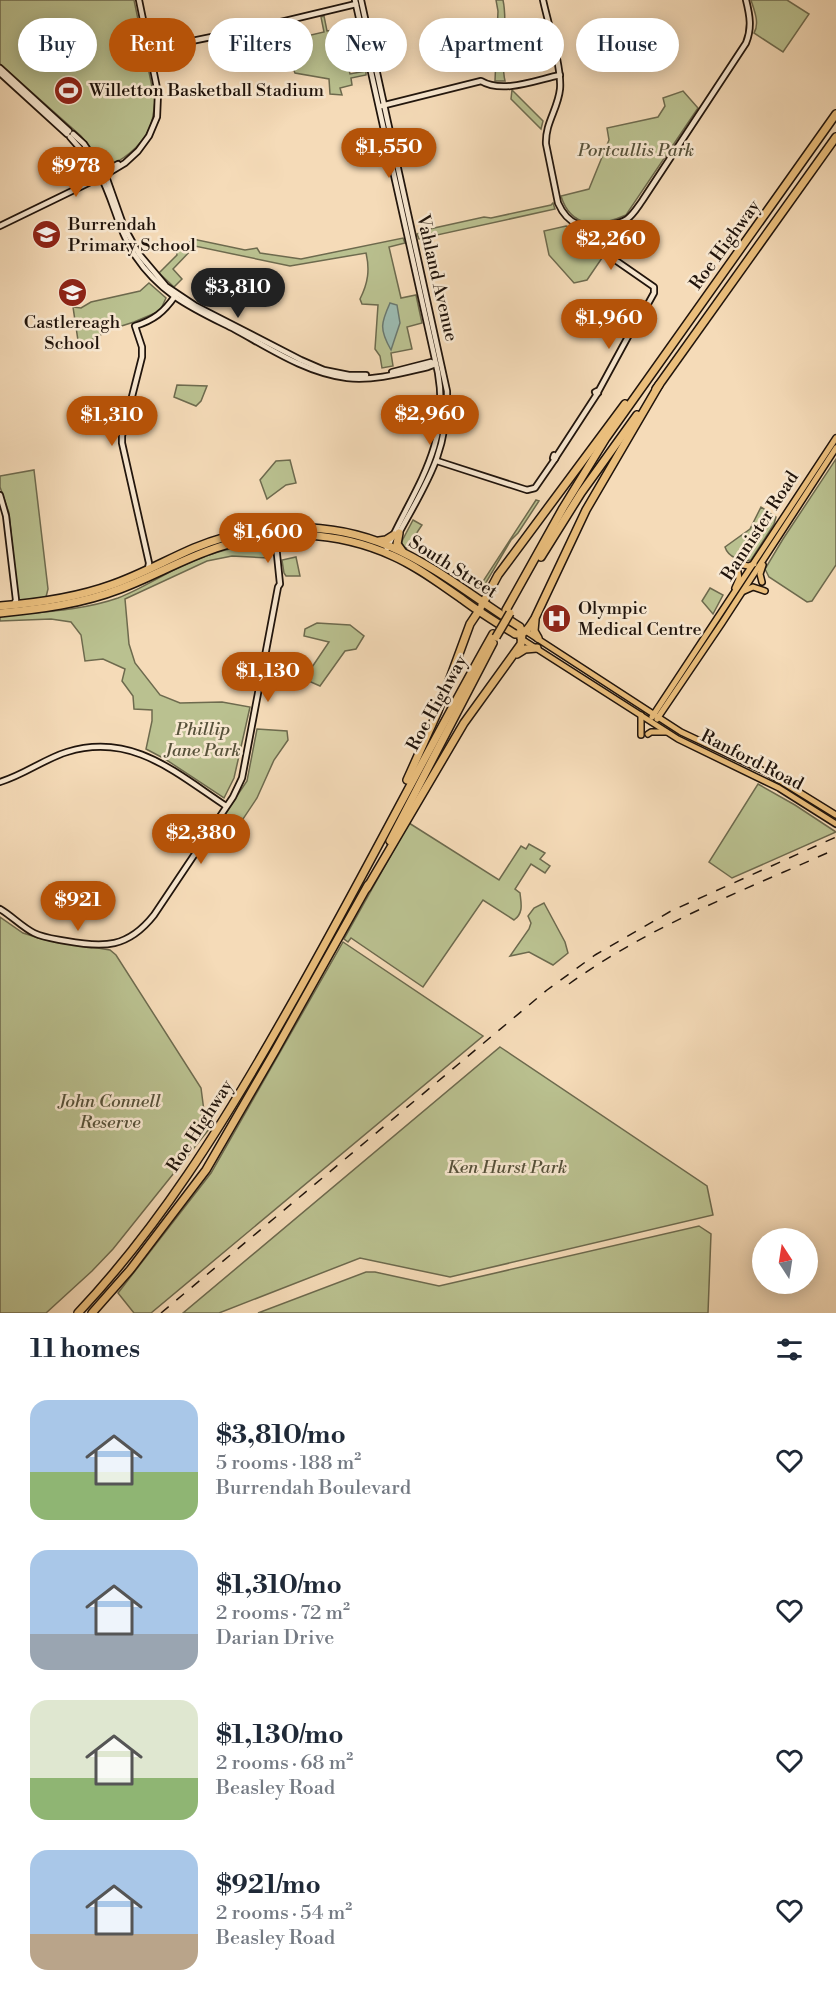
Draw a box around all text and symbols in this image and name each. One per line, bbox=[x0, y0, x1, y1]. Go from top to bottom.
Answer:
chip: Buy bbox=[18, 18, 97, 72]
chip: Rent bbox=[109, 18, 196, 72]
chip: Filters bbox=[208, 18, 313, 72]
chip: New bbox=[325, 18, 407, 72]
chip: Apartment bbox=[419, 18, 564, 72]
chip: House bbox=[576, 18, 679, 72]
sports icon: Willetton Basketball Stadium bbox=[52, 74, 84, 106]
place label: Willetton Basketball Stadium bbox=[88, 79, 324, 102]
pin: $1,550 bbox=[340, 128, 438, 179]
text: $1,550 bbox=[355, 135, 423, 160]
park label: Portcullis Park bbox=[577, 139, 694, 162]
pin: $978 bbox=[40, 147, 112, 198]
text: $978 bbox=[52, 154, 100, 179]
street label: Roe Highway bbox=[685, 195, 766, 295]
street label: Vahland Avenue bbox=[411, 211, 463, 344]
place label: Burrendah Primary School bbox=[67, 213, 196, 257]
school or university icon: Burrendah Primary School bbox=[31, 218, 63, 250]
pin: $2,260 bbox=[562, 220, 660, 271]
text: $2,260 bbox=[576, 227, 646, 252]
pin: $3,810 bbox=[189, 268, 287, 319]
text: $3,810 bbox=[205, 275, 271, 300]
school or university icon: Castlereagh School bbox=[56, 277, 88, 309]
pin: $1,960 bbox=[560, 299, 658, 350]
text: $1,960 bbox=[575, 306, 643, 331]
place label: Castlereagh School bbox=[24, 311, 120, 355]
pin: $2,960 bbox=[381, 395, 479, 446]
pin: $1,310 bbox=[63, 396, 161, 447]
text: $2,960 bbox=[395, 402, 465, 427]
text: $1,310 bbox=[81, 403, 143, 428]
street label: Bannister Road bbox=[716, 466, 804, 586]
pin: $1,600 bbox=[219, 513, 317, 564]
text: $1,600 bbox=[233, 520, 303, 545]
street label: South Street bbox=[404, 531, 502, 604]
place label: Olympic Medical Centre bbox=[578, 597, 702, 641]
hospital icon: Olympic Medical Centre bbox=[541, 602, 573, 634]
street label: Roe Highway bbox=[401, 651, 473, 755]
pin: $1,130 bbox=[219, 652, 317, 703]
text: $1,130 bbox=[236, 659, 300, 684]
park label: Phillip Jane Park bbox=[163, 718, 241, 762]
street label: Ranford Road bbox=[697, 724, 808, 796]
pin: $2,380 bbox=[152, 814, 250, 865]
text: $2,380 bbox=[166, 821, 236, 846]
pin: $921 bbox=[42, 881, 114, 932]
text: $921 bbox=[55, 888, 101, 913]
street label: Roe Highway bbox=[162, 1075, 239, 1177]
park label: John Connell Reserve bbox=[57, 1090, 161, 1134]
park label: Ken Hurst Park bbox=[447, 1156, 567, 1179]
north arrow bbox=[752, 1228, 818, 1294]
map controls bbox=[752, 1228, 818, 1294]
text: 11 homes bbox=[30, 1333, 140, 1365]
icon: filters bbox=[773, 1333, 806, 1366]
text: $3,810/mo bbox=[216, 1419, 346, 1451]
icon: home bbox=[78, 1424, 150, 1496]
icon: heart bbox=[773, 1444, 806, 1477]
text: 5 rooms · 188 m² bbox=[216, 1451, 361, 1476]
text: Burrendah Boulevard bbox=[216, 1476, 411, 1501]
text: $1,310/mo bbox=[216, 1569, 342, 1601]
icon: home bbox=[78, 1574, 150, 1646]
icon: heart bbox=[773, 1594, 806, 1627]
text: 2 rooms · 72 m² bbox=[216, 1601, 350, 1626]
text: Darian Drive bbox=[216, 1626, 334, 1651]
text: $1,130/mo bbox=[216, 1719, 344, 1751]
icon: home bbox=[78, 1724, 150, 1796]
icon: heart bbox=[773, 1744, 806, 1777]
text: 2 rooms · 68 m² bbox=[216, 1751, 353, 1776]
text: Beasley Road bbox=[216, 1776, 335, 1801]
text: $921/mo bbox=[216, 1869, 321, 1901]
icon: home bbox=[78, 1874, 150, 1946]
icon: heart bbox=[773, 1894, 806, 1927]
text: 2 rooms · 54 m² bbox=[216, 1901, 352, 1926]
text: Beasley Road bbox=[216, 1926, 335, 1951]

